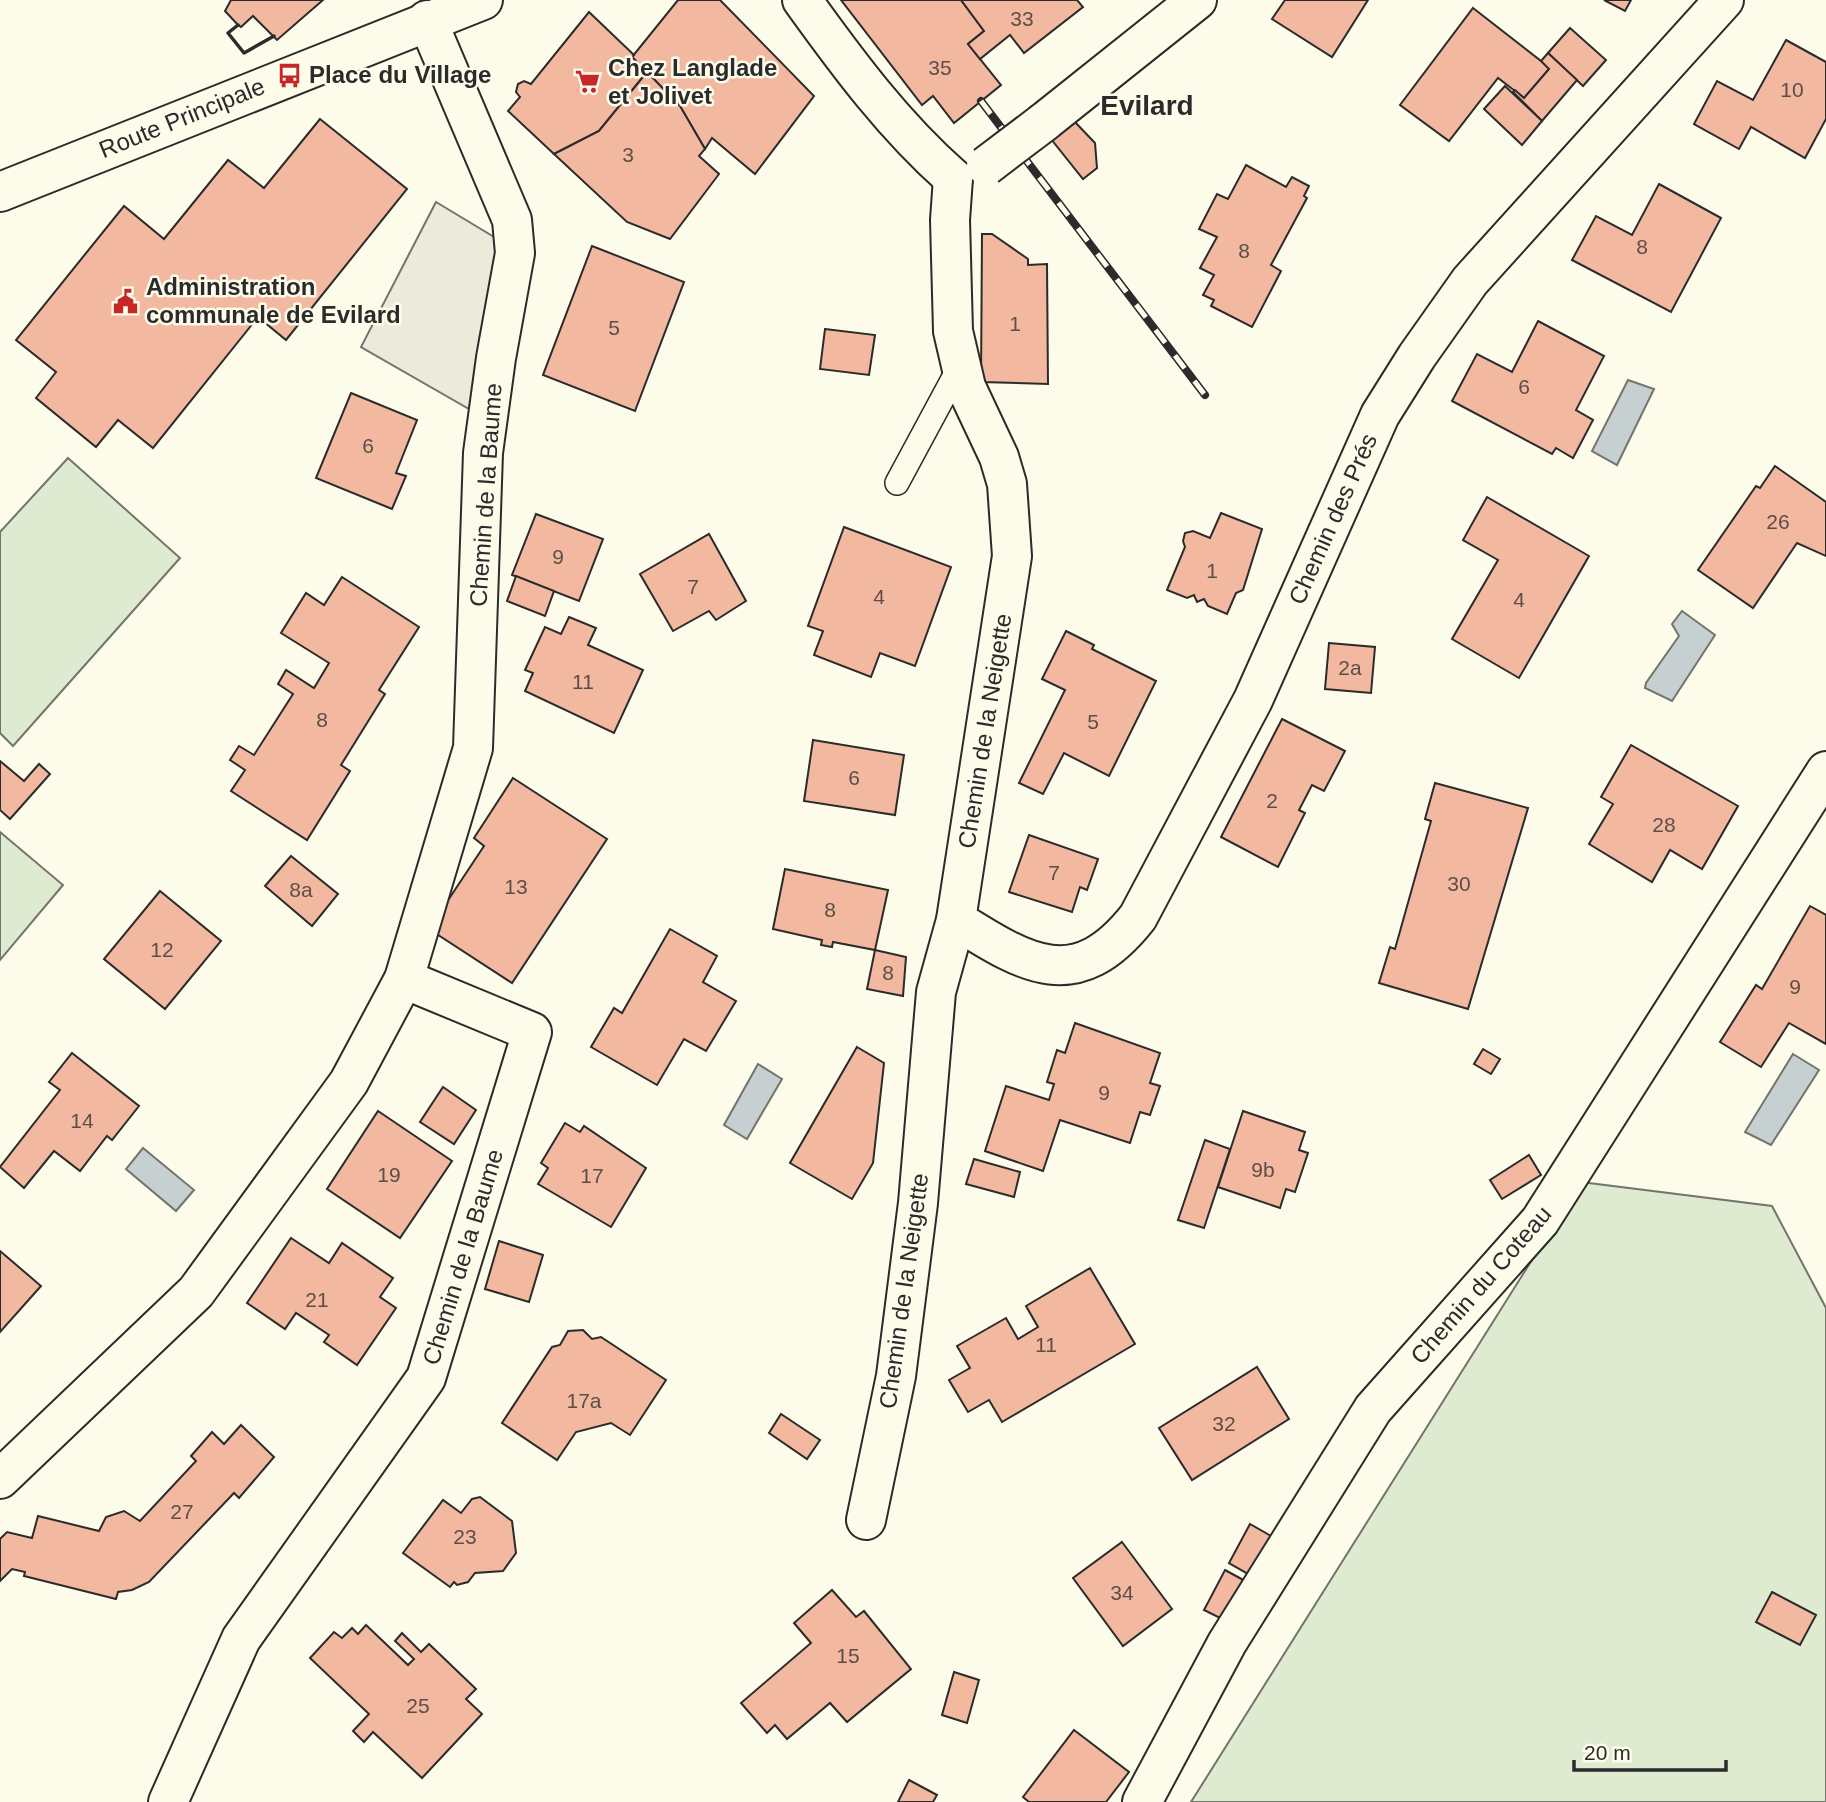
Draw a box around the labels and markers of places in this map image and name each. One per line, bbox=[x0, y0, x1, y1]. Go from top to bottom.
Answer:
place label: Chez Langlade et Jolivet bbox=[608, 54, 777, 109]
bus stop icon: Place du Village bbox=[275, 61, 303, 89]
place label: Place du Village bbox=[309, 61, 491, 88]
supermarket icon: Chez Langlade et Jolivet bbox=[574, 68, 602, 96]
place label: Administration communale de Evilard bbox=[146, 273, 401, 328]
public building icon: Administration communale de Evilard bbox=[112, 287, 140, 315]

